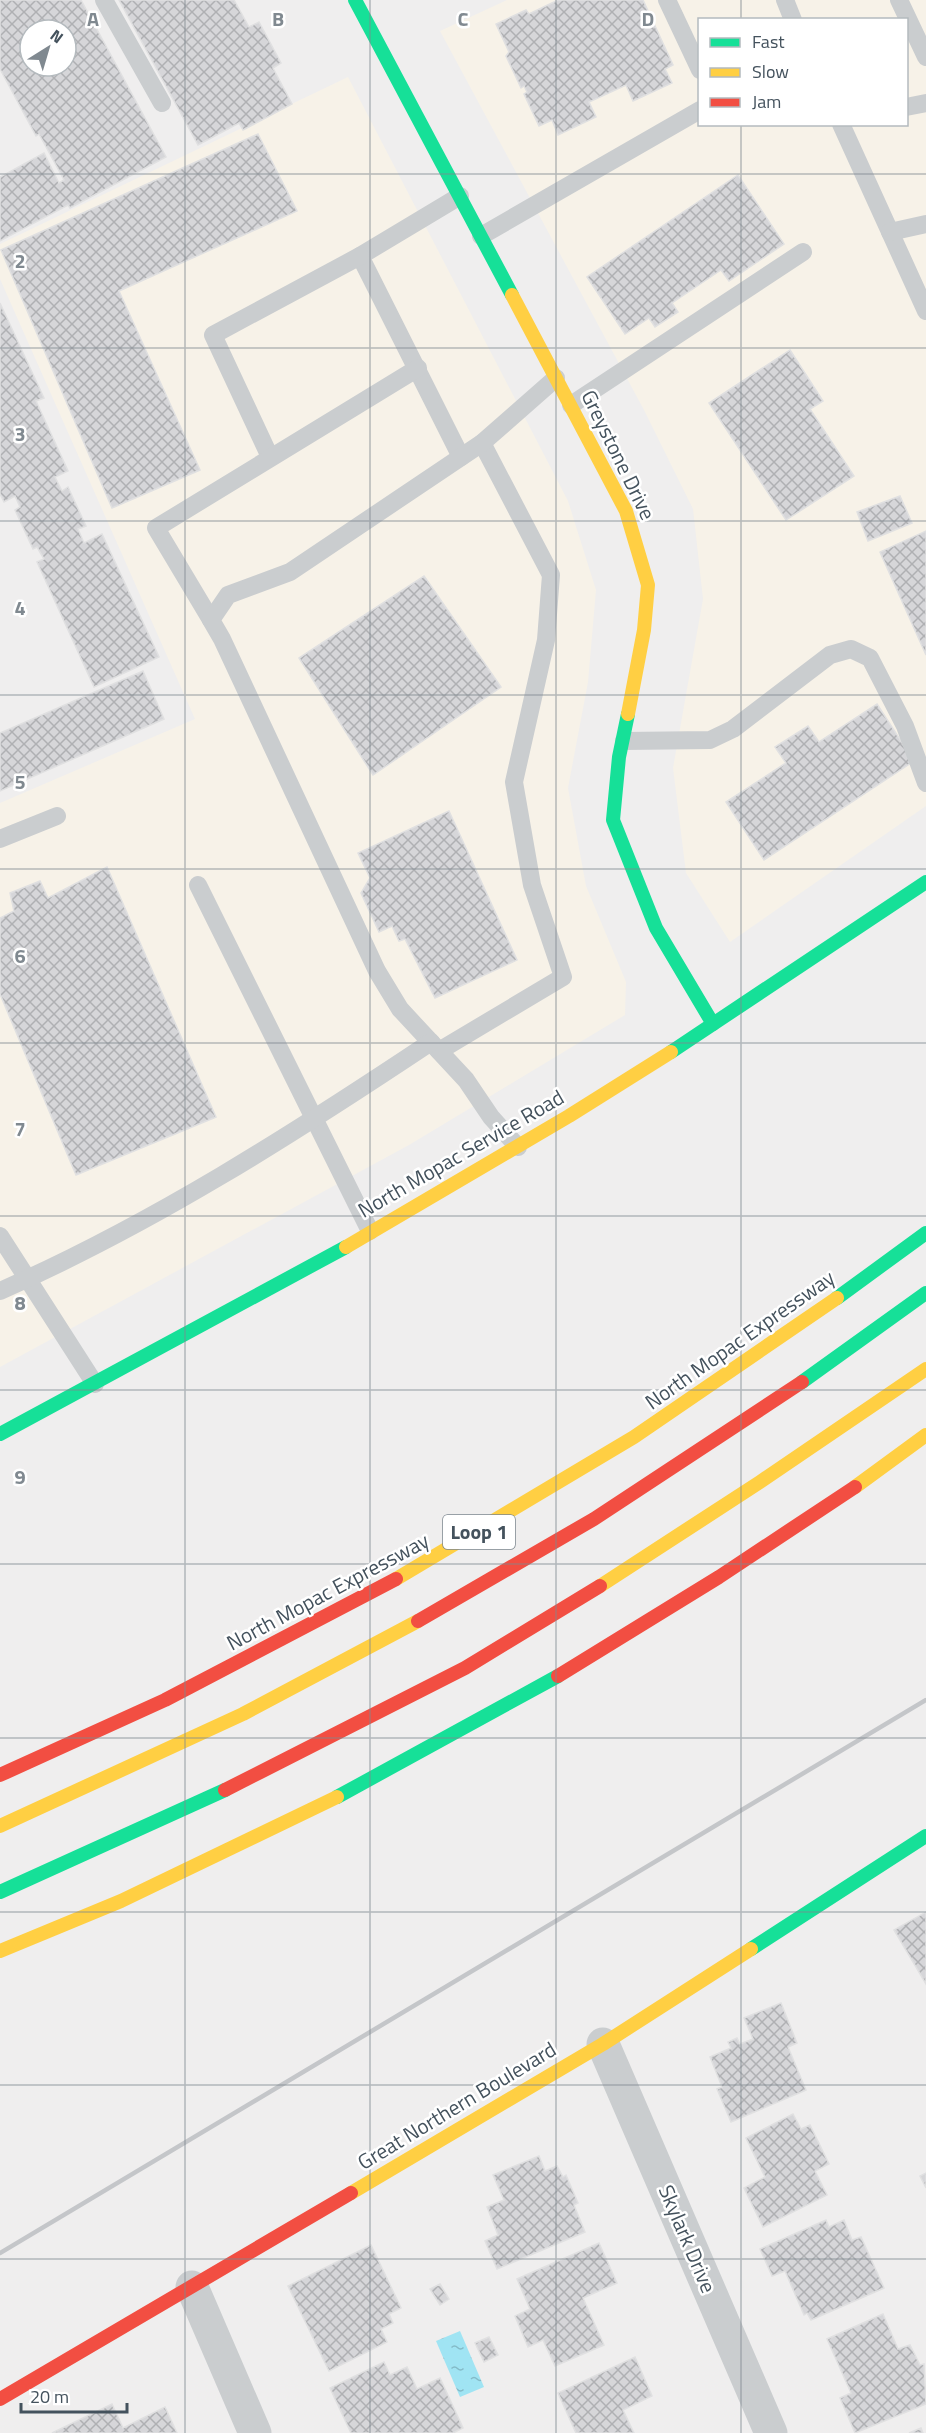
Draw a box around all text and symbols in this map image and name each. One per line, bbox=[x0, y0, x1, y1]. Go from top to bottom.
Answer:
text: A bbox=[87, 3, 99, 34]
text: B bbox=[272, 3, 284, 34]
text: C bbox=[458, 3, 469, 34]
text: D bbox=[642, 3, 654, 34]
north arrow bbox=[18, 18, 78, 78]
legend bbox=[698, 18, 908, 126]
text: N bbox=[45, 23, 69, 49]
text: Fast bbox=[752, 28, 785, 55]
text: Slow bbox=[752, 58, 789, 85]
text: Jam bbox=[752, 88, 781, 115]
text: 2 bbox=[14, 245, 26, 276]
street label: Greystone Drive bbox=[574, 384, 664, 525]
text: 3 bbox=[14, 418, 26, 449]
text: 4 bbox=[14, 592, 26, 623]
text: 5 bbox=[14, 766, 26, 797]
text: 6 bbox=[14, 940, 26, 971]
street label: North Mopac Service Road bbox=[351, 1081, 570, 1225]
text: 7 bbox=[14, 1113, 26, 1144]
street label: North Mopac Expressway bbox=[638, 1261, 841, 1417]
text: 8 bbox=[14, 1287, 26, 1318]
text: 9 bbox=[14, 1461, 26, 1492]
road number: Loop 1 bbox=[443, 1515, 515, 1549]
street label: North Mopac Expressway bbox=[220, 1524, 435, 1658]
street label: Great Northern Boulevard bbox=[351, 2033, 562, 2177]
street label: Skylark Drive bbox=[651, 2180, 725, 2298]
scale bar bbox=[21, 2376, 128, 2414]
text: 20 m bbox=[30, 2383, 69, 2410]

